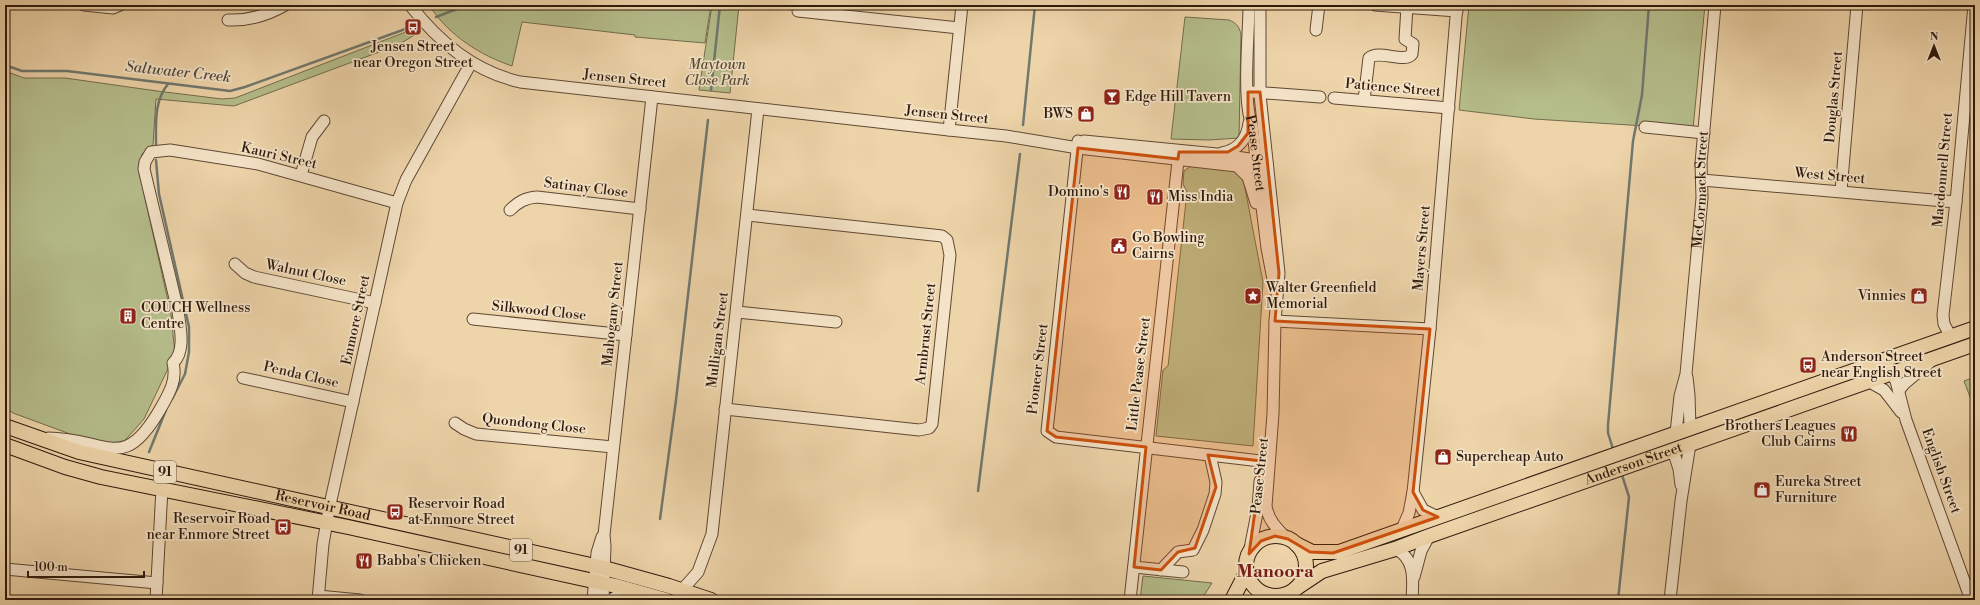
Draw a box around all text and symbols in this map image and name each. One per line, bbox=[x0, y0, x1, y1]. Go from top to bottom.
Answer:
bus stop icon: Jensen Street near Oregon Street bbox=[403, 17, 423, 37]
north arrow bbox=[1914, 26, 1954, 66]
text: N bbox=[1930, 30, 1939, 44]
place label: Jensen Street near Oregon Street bbox=[353, 38, 473, 72]
street label: Douglas Street bbox=[1821, 50, 1847, 144]
park label: Maytown Close Park bbox=[685, 56, 749, 90]
water label: Saltwater Creek bbox=[124, 57, 232, 87]
street label: Jensen Street bbox=[581, 66, 668, 92]
street label: Patience Street bbox=[1344, 75, 1442, 101]
bar icon: Edge Hill Tavern bbox=[1102, 87, 1122, 107]
place label: Edge Hill Tavern bbox=[1125, 88, 1232, 106]
street label: Jensen Street bbox=[903, 102, 990, 128]
shop icon: BWS bbox=[1076, 104, 1096, 124]
place label: BWS bbox=[1042, 105, 1073, 123]
street label: Macdonnell Street bbox=[1929, 112, 1957, 228]
street label: Pease Street bbox=[1240, 113, 1269, 193]
street label: McCormack Street bbox=[1688, 130, 1713, 249]
street label: Kauri Street bbox=[239, 138, 319, 174]
street label: West Street bbox=[1793, 164, 1866, 188]
street label: Satinay Close bbox=[543, 174, 629, 202]
restaurant icon: Domino's bbox=[1112, 182, 1132, 202]
place label: Domino's bbox=[1048, 183, 1109, 201]
restaurant icon: Miss India bbox=[1145, 187, 1165, 207]
place label: Miss India bbox=[1168, 188, 1234, 206]
street label: Mayers Street bbox=[1409, 204, 1435, 292]
place label: Go Bowling Cairns bbox=[1132, 229, 1205, 263]
public building icon: Go Bowling Cairns bbox=[1109, 236, 1129, 256]
street label: Walnut Close bbox=[263, 255, 348, 290]
street label: Mahogany Street bbox=[599, 260, 627, 368]
street label: Enmore Street bbox=[338, 273, 374, 367]
place label: Walter Greenfield Memorial bbox=[1265, 279, 1376, 313]
street label: Armbrust Street bbox=[912, 282, 940, 387]
place icon: Walter Greenfield Memorial bbox=[1243, 286, 1263, 306]
shop icon: Vinnies bbox=[1909, 286, 1929, 306]
place label: Vinnies bbox=[1857, 287, 1906, 305]
street label: Mulligan Street bbox=[703, 291, 733, 389]
street label: Silkwood Close bbox=[491, 297, 587, 325]
place label: COUCH Wellness Centre bbox=[141, 299, 250, 333]
building icon: COUCH Wellness Centre bbox=[118, 306, 138, 326]
street label: Little Pease Street bbox=[1123, 316, 1155, 432]
street label: Pioneer Street bbox=[1023, 322, 1053, 416]
place label: Anderson Street near English Street bbox=[1820, 348, 1942, 382]
bus stop icon: Anderson Street near English Street bbox=[1798, 355, 1818, 375]
street label: Penda Close bbox=[262, 358, 340, 392]
street label: Quondong Close bbox=[481, 410, 587, 438]
place label: Brothers Leagues Club Cairns bbox=[1724, 417, 1836, 451]
restaurant icon: Brothers Leagues Club Cairns bbox=[1839, 424, 1859, 444]
street label: English Street bbox=[1917, 426, 1965, 516]
street label: Pease Street bbox=[1247, 437, 1273, 515]
street label: Anderson Street bbox=[1581, 439, 1685, 490]
shop icon: Supercheap Auto bbox=[1433, 447, 1453, 467]
place label: Supercheap Auto bbox=[1456, 448, 1564, 466]
road number: 91 bbox=[154, 461, 176, 483]
place label: Eureka Street Furniture bbox=[1775, 473, 1861, 507]
shop icon: Eureka Street Furniture bbox=[1752, 480, 1772, 500]
street label: Reservoir Road bbox=[273, 487, 372, 525]
place label: Reservoir Road at Enmore Street bbox=[408, 495, 515, 529]
bus stop icon: Reservoir Road at Enmore Street bbox=[385, 502, 405, 522]
place label: Reservoir Road near Enmore Street bbox=[147, 510, 270, 544]
bus stop icon: Reservoir Road near Enmore Street bbox=[273, 517, 293, 537]
road number: 91 bbox=[510, 539, 532, 561]
restaurant icon: Babba's Chicken bbox=[354, 551, 374, 571]
place label: Babba's Chicken bbox=[376, 552, 482, 570]
scale bar bbox=[28, 553, 144, 579]
text: 100 m bbox=[34, 560, 68, 575]
district label: Manoora bbox=[1236, 560, 1314, 583]

